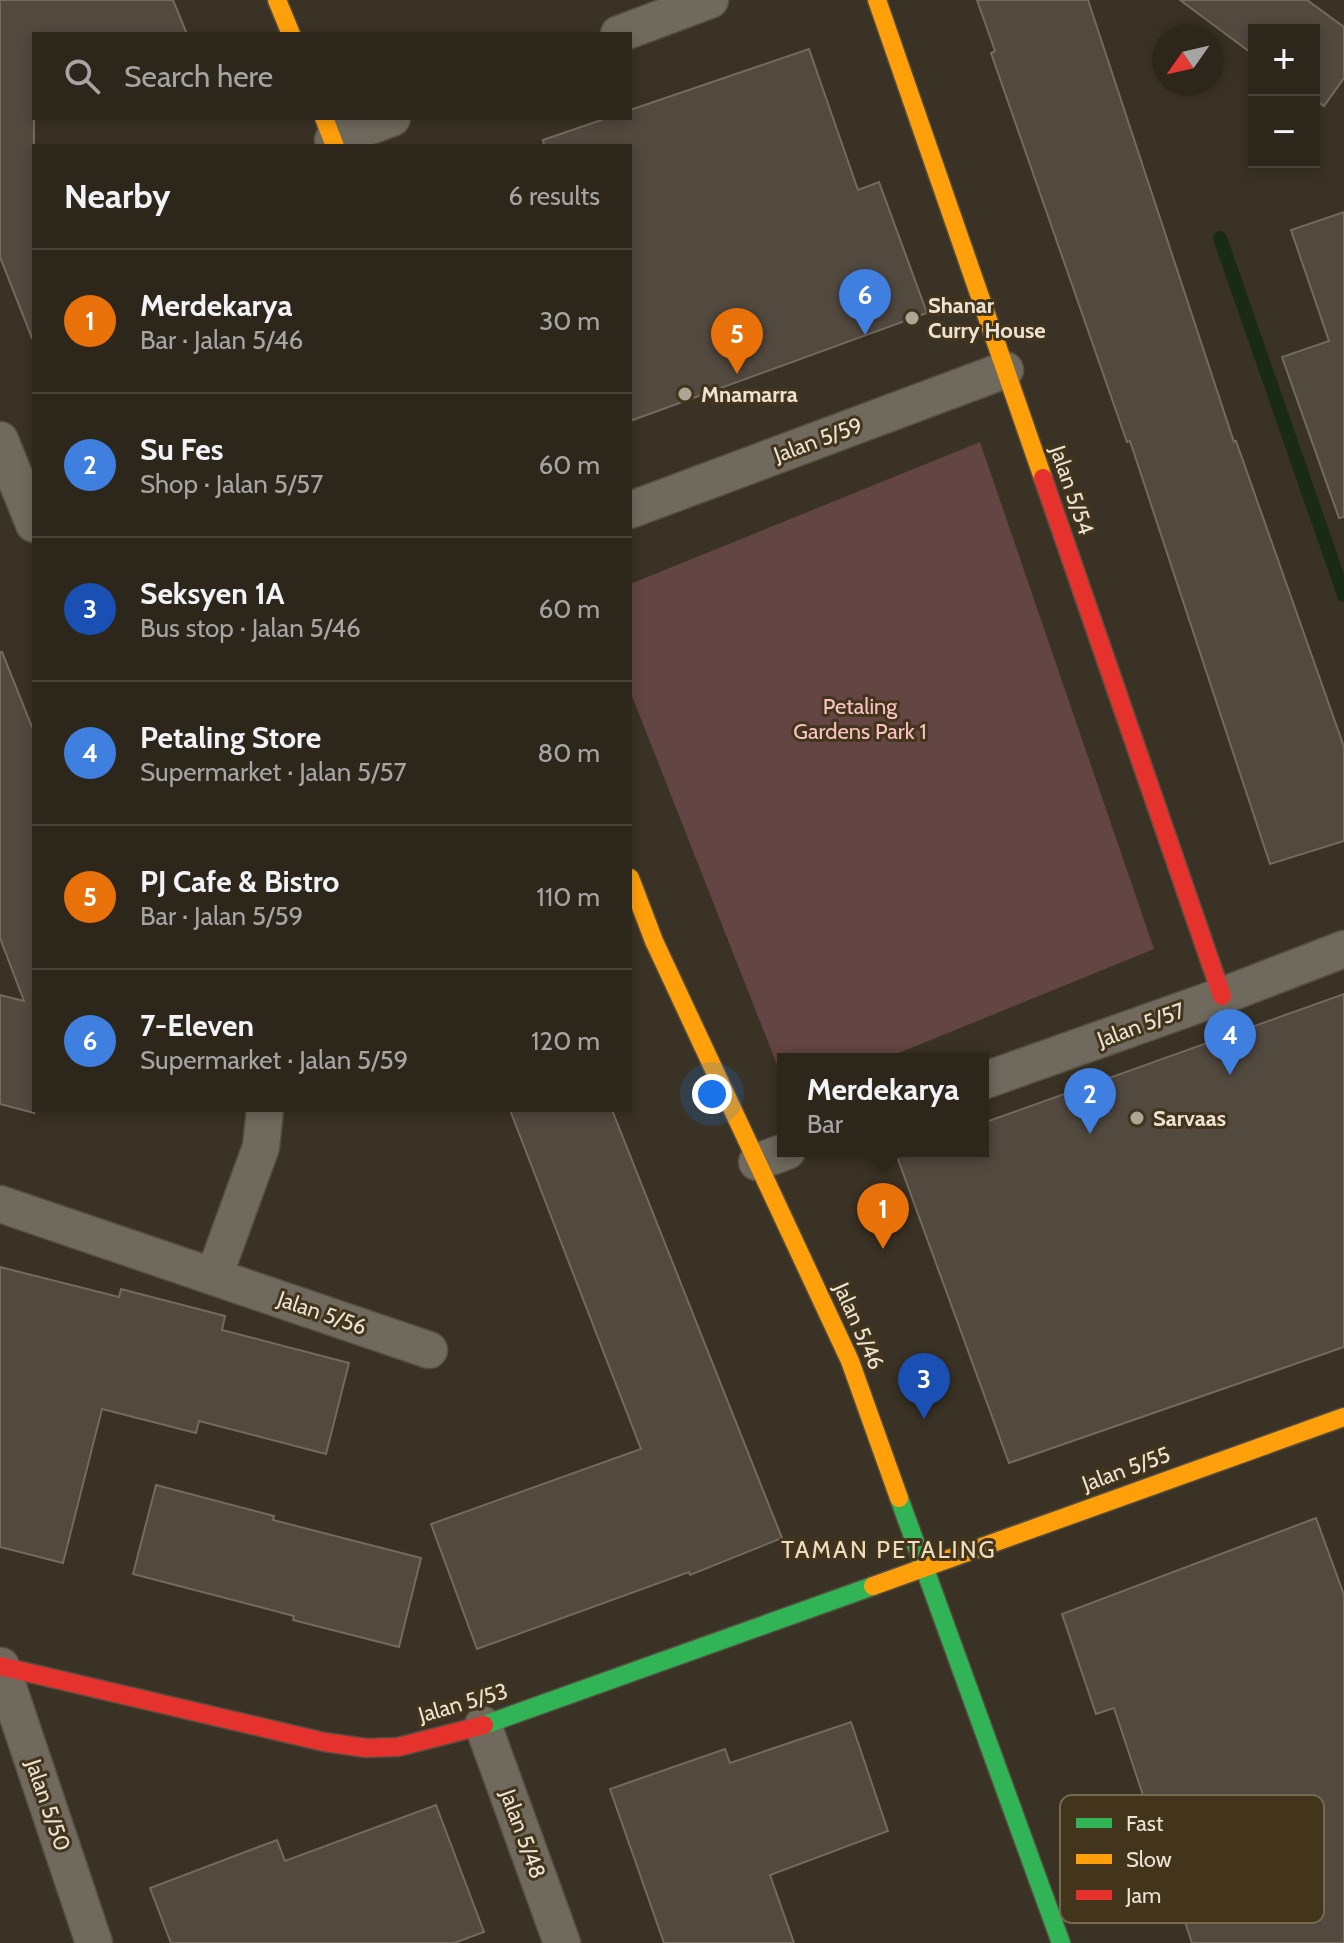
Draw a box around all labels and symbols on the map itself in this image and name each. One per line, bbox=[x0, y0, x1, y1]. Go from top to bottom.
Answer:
north arrow bbox=[1152, 24, 1224, 96]
pin: 6 bbox=[839, 269, 891, 335]
place label: Shanar Curry House bbox=[928, 292, 1046, 344]
pin: 5 bbox=[711, 308, 763, 374]
marker: Shanar Curry House bbox=[903, 309, 921, 327]
place label: Mnamarra bbox=[701, 381, 798, 408]
marker: Mnamarra bbox=[676, 385, 694, 403]
street label: Jalan 5/59 bbox=[769, 412, 866, 469]
street label: Jalan 5/54 bbox=[1044, 441, 1100, 538]
park label: Petaling Gardens Park 1 bbox=[793, 693, 927, 745]
street label: Jalan 5/57 bbox=[1093, 997, 1188, 1054]
pin: 4 bbox=[1204, 1009, 1256, 1075]
pin: 2 bbox=[1064, 1068, 1116, 1134]
your location bbox=[692, 1074, 732, 1114]
place label: Sarvaas bbox=[1153, 1105, 1226, 1132]
marker: Sarvaas bbox=[1128, 1109, 1146, 1127]
pin: 1 bbox=[857, 1183, 909, 1249]
street label: Jalan 5/46 bbox=[827, 1277, 890, 1374]
street label: Jalan 5/56 bbox=[273, 1285, 370, 1341]
pin: 3 bbox=[898, 1353, 950, 1419]
street label: Jalan 5/55 bbox=[1077, 1441, 1174, 1498]
district label: TAMAN PETALING bbox=[781, 1535, 997, 1564]
street label: Jalan 5/53 bbox=[414, 1677, 511, 1729]
street label: Jalan 5/50 bbox=[19, 1755, 76, 1854]
street label: Jalan 5/48 bbox=[494, 1785, 552, 1882]
legend bbox=[1060, 1795, 1324, 1923]
text: Fast bbox=[1126, 1810, 1164, 1837]
text: Slow bbox=[1126, 1846, 1172, 1873]
text: Jam bbox=[1125, 1882, 1161, 1909]

